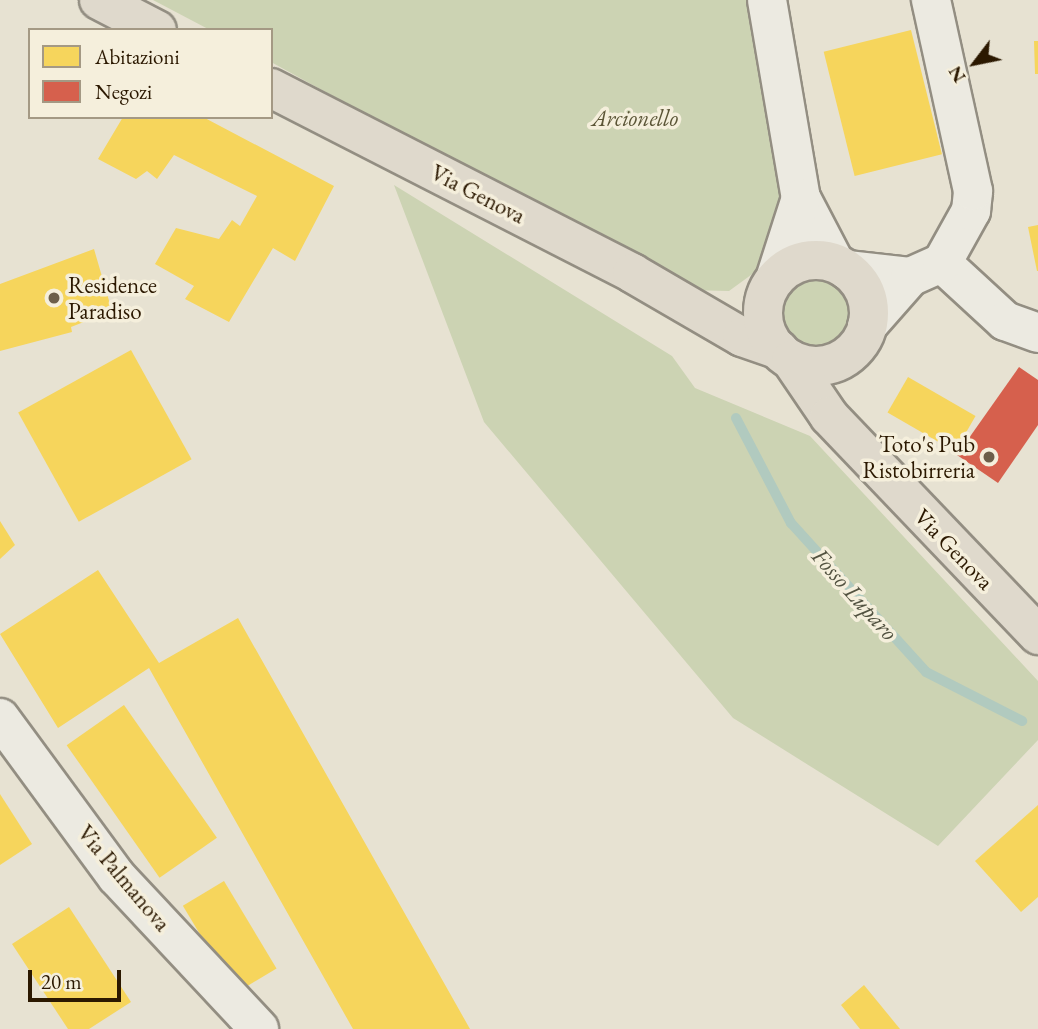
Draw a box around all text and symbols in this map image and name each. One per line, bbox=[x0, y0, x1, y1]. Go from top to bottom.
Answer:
legend bbox=[28, 28, 273, 119]
north arrow bbox=[940, 28, 1010, 98]
text: Abitazioni bbox=[95, 43, 180, 70]
text: N bbox=[942, 61, 971, 88]
text: Negozi bbox=[95, 78, 152, 105]
park label: Arcionello bbox=[592, 104, 678, 132]
street label: Via Genova bbox=[426, 158, 530, 230]
place label: Residence Paradiso bbox=[68, 271, 157, 325]
marker: Residence Paradiso bbox=[46, 290, 62, 306]
place label: Toto's Pub Ristobirreria bbox=[863, 430, 975, 484]
marker: Toto's Pub Ristobirreria bbox=[981, 449, 997, 465]
street label: Via Genova bbox=[909, 503, 999, 595]
water label: Fosso Luparo bbox=[806, 542, 904, 646]
street label: Via Palmanova bbox=[72, 819, 176, 937]
scale bar bbox=[32, 956, 124, 1000]
text: 20 m bbox=[41, 968, 82, 995]

